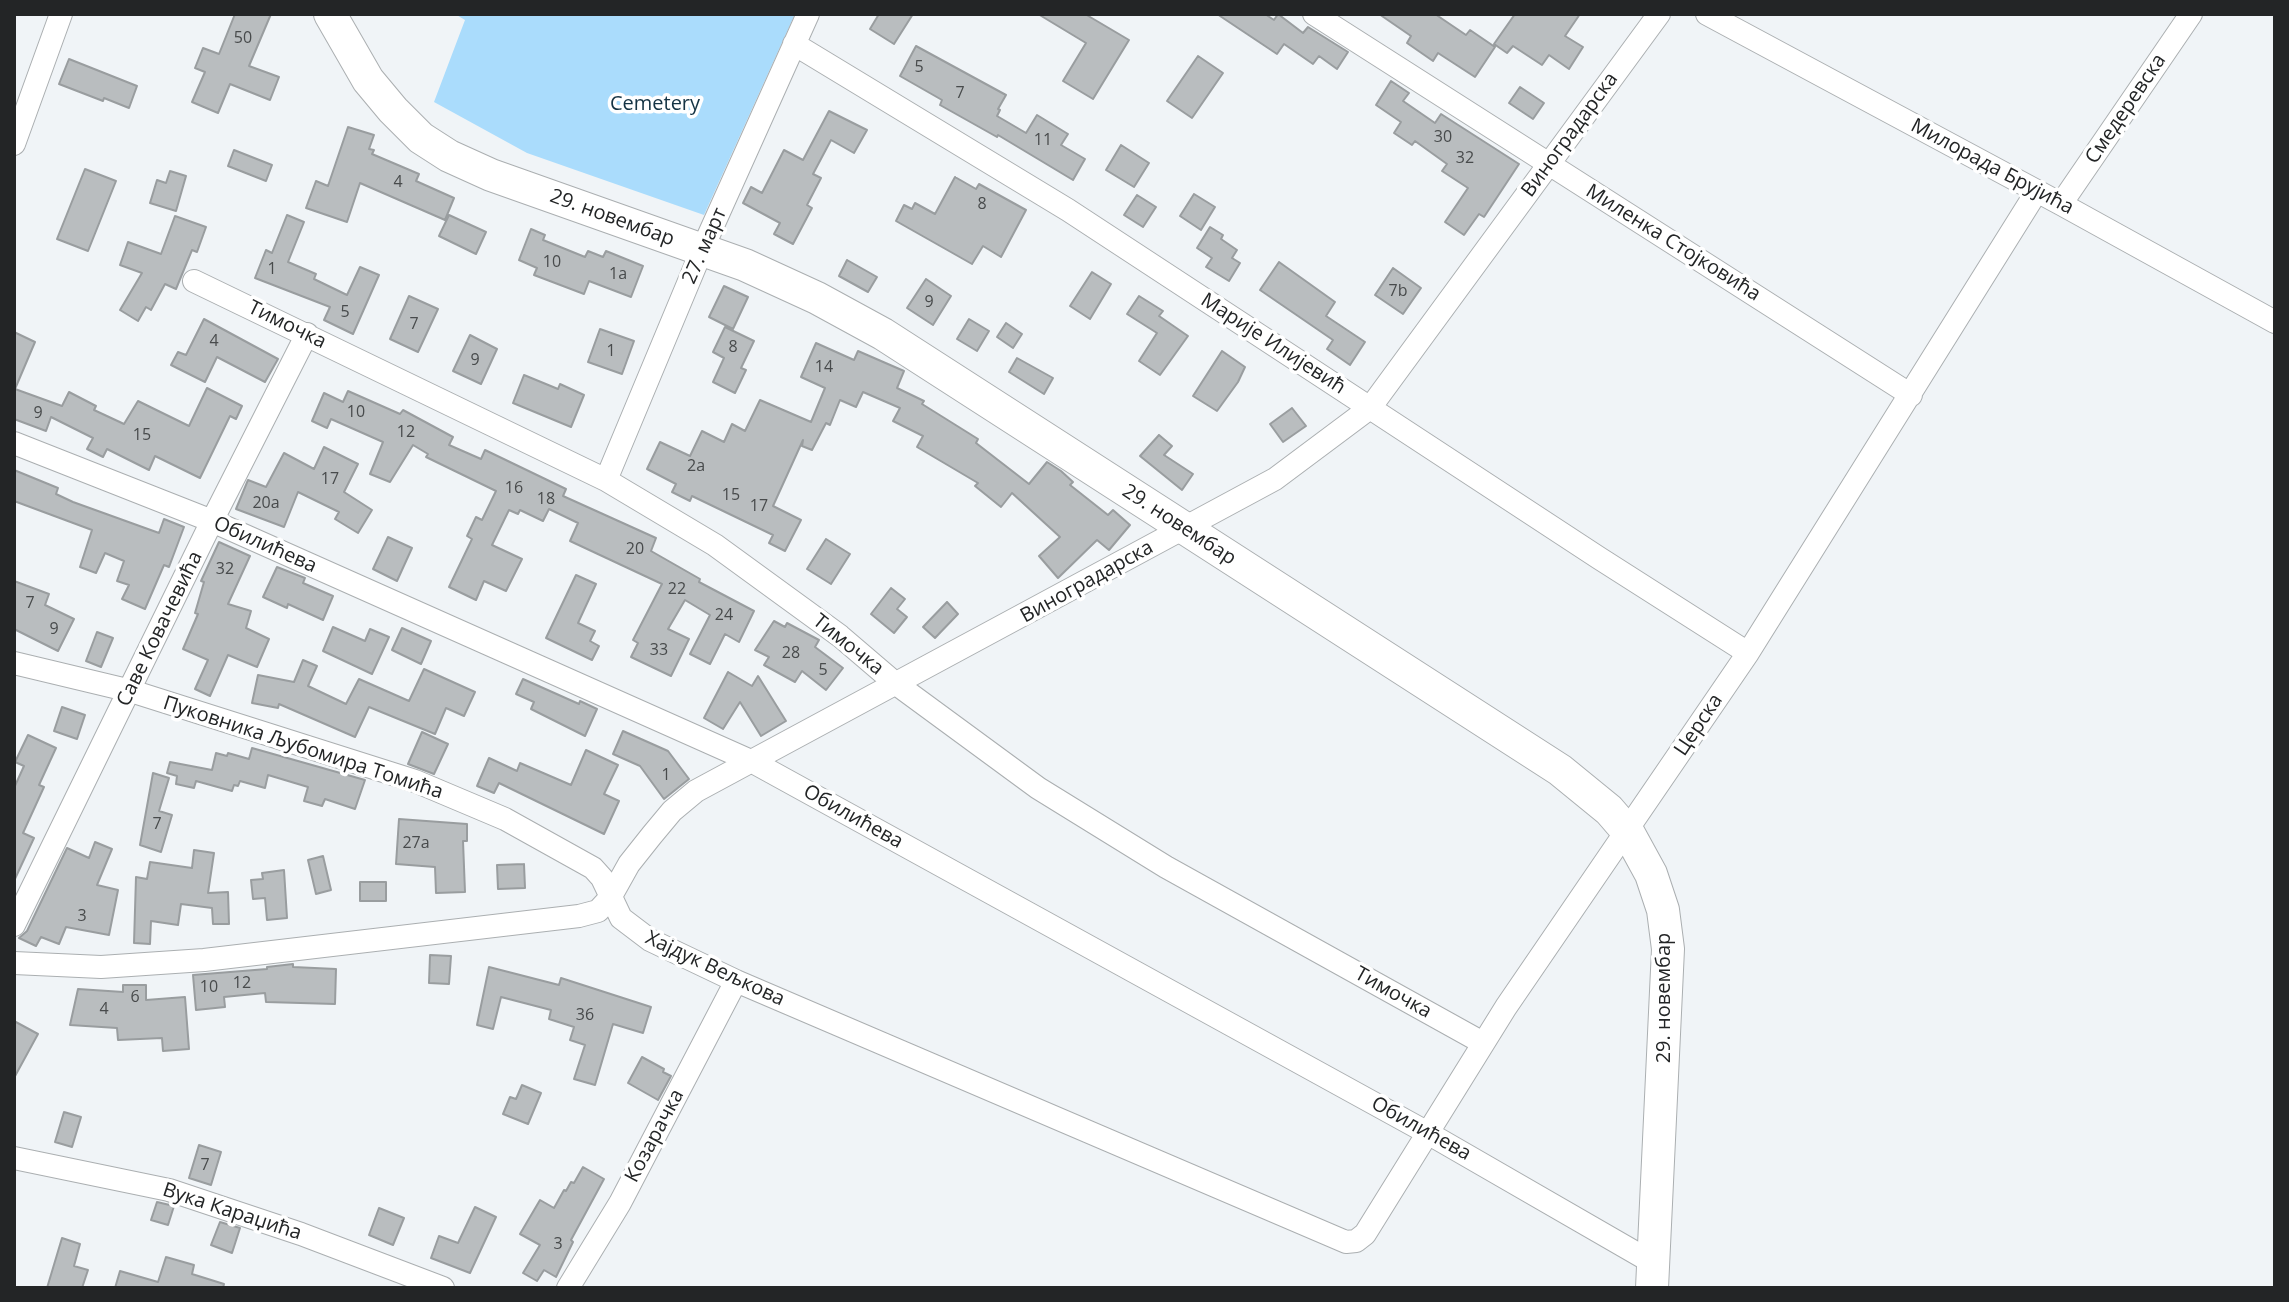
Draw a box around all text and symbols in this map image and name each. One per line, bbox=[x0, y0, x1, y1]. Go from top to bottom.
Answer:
house number: 50 bbox=[234, 28, 252, 48]
street label: Смедеревска bbox=[2080, 50, 2172, 168]
house number: 5 bbox=[914, 57, 924, 77]
street label: Виноградарска bbox=[1517, 68, 1623, 202]
house number: 7 bbox=[955, 83, 965, 103]
park label: Cemetery bbox=[610, 92, 700, 116]
street label: Милорада Брујића bbox=[1906, 114, 2078, 220]
house number: 30 bbox=[1434, 127, 1452, 147]
house number: 11 bbox=[1034, 130, 1052, 150]
house number: 32 bbox=[1456, 148, 1474, 168]
house number: 4 bbox=[393, 172, 403, 192]
street label: Миленка Стојковића bbox=[1581, 179, 1765, 307]
street label: 29. новембар bbox=[547, 184, 677, 252]
house number: 8 bbox=[977, 194, 987, 214]
street label: 27. март bbox=[678, 204, 732, 288]
house number: 10 bbox=[543, 252, 561, 272]
house number: 1 bbox=[267, 259, 277, 279]
house number: 1a bbox=[609, 264, 627, 284]
house number: 7b bbox=[1389, 281, 1407, 301]
street label: Марије Илијевић bbox=[1196, 288, 1350, 400]
house number: 9 bbox=[924, 292, 934, 312]
street label: Тимочка bbox=[244, 296, 330, 354]
house number: 5 bbox=[340, 302, 350, 322]
house number: 7 bbox=[409, 314, 419, 334]
house number: 4 bbox=[209, 331, 219, 351]
house number: 8 bbox=[728, 337, 738, 357]
house number: 1 bbox=[606, 341, 616, 361]
house number: 9 bbox=[470, 350, 480, 370]
house number: 14 bbox=[815, 357, 833, 377]
house number: 10 bbox=[347, 402, 365, 422]
house number: 9 bbox=[33, 403, 43, 423]
house number: 12 bbox=[397, 422, 415, 442]
house number: 15 bbox=[133, 425, 151, 445]
house number: 2a bbox=[687, 456, 705, 476]
house number: 17 bbox=[321, 469, 339, 489]
house number: 16 bbox=[505, 478, 523, 498]
street label: 29. новембар bbox=[1118, 479, 1240, 571]
house number: 15 bbox=[722, 485, 740, 505]
house number: 18 bbox=[537, 489, 555, 509]
house number: 20a bbox=[252, 493, 280, 513]
house number: 17 bbox=[750, 496, 768, 516]
street label: Обилићева bbox=[210, 512, 320, 578]
street label: Виноградарска bbox=[1016, 536, 1158, 628]
house number: 20 bbox=[626, 539, 644, 559]
street label: Саве Ковачевића bbox=[112, 548, 208, 710]
house number: 32 bbox=[216, 559, 234, 579]
house number: 22 bbox=[668, 579, 686, 599]
house number: 7 bbox=[25, 593, 35, 613]
house number: 24 bbox=[715, 605, 733, 625]
street label: Тимочка bbox=[808, 609, 888, 681]
house number: 9 bbox=[49, 619, 59, 639]
house number: 33 bbox=[650, 640, 668, 660]
house number: 28 bbox=[782, 643, 800, 663]
house number: 5 bbox=[818, 660, 828, 680]
street label: Церска bbox=[1670, 690, 1728, 760]
street label: Пуковника Љубомира Томића bbox=[160, 691, 446, 805]
house number: 1 bbox=[661, 765, 671, 785]
street label: Обилићева bbox=[799, 780, 907, 854]
house number: 7 bbox=[152, 814, 162, 834]
house number: 27a bbox=[402, 833, 430, 853]
house number: 3 bbox=[77, 906, 87, 926]
street label: Хајдук Вељкова bbox=[642, 926, 788, 1012]
street label: 29. новембар bbox=[1652, 933, 1676, 1063]
street label: Тимочка bbox=[1350, 962, 1436, 1024]
house number: 12 bbox=[233, 973, 251, 993]
house number: 10 bbox=[200, 977, 218, 997]
house number: 6 bbox=[130, 987, 140, 1007]
house number: 4 bbox=[99, 999, 109, 1019]
house number: 36 bbox=[576, 1005, 594, 1025]
street label: Козарачка bbox=[620, 1085, 690, 1187]
street label: Обилићева bbox=[1367, 1092, 1475, 1166]
house number: 7 bbox=[200, 1155, 210, 1175]
street label: Вука Караџића bbox=[159, 1178, 305, 1246]
house number: 3 bbox=[553, 1234, 563, 1254]

